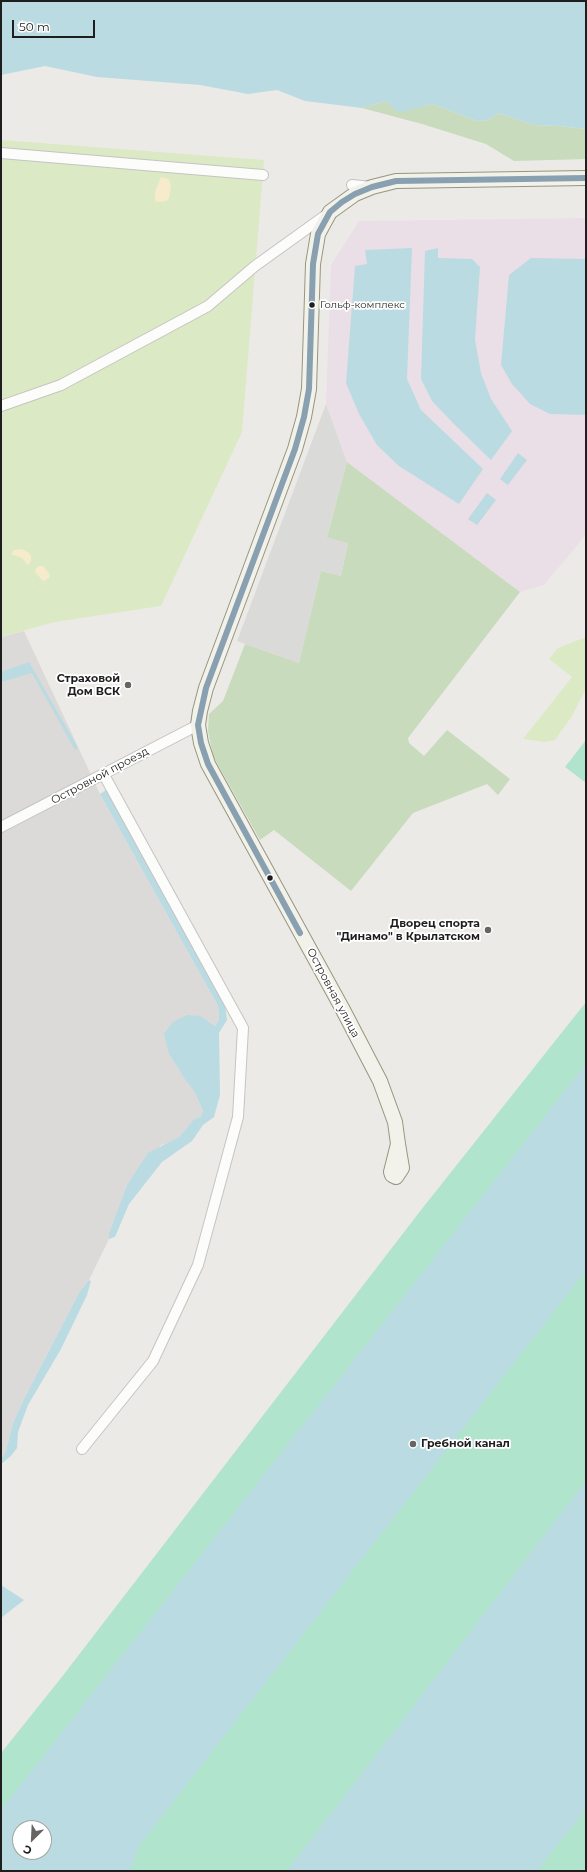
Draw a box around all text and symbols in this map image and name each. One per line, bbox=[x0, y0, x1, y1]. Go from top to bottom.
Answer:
scale bar bbox=[14, 12, 97, 38]
text: 50 m bbox=[19, 19, 50, 34]
place label: Гольф-комплекс bbox=[320, 299, 405, 311]
marker: Гольф-комплекс bbox=[307, 300, 317, 310]
place label: Страховой Дом ВСК bbox=[57, 672, 120, 698]
marker: Страховой Дом ВСК bbox=[123, 680, 133, 690]
street label: Островной проезд bbox=[49, 745, 151, 807]
unlabelled marker bbox=[265, 873, 275, 883]
place label: Дворец спорта "Динамо" в Крылатском bbox=[336, 917, 480, 943]
marker: Дворец спорта "Динамо" в Крылатском bbox=[483, 925, 493, 935]
street label: Островная улица bbox=[304, 946, 362, 1040]
place label: Гребной канал bbox=[421, 1437, 510, 1451]
marker: Гребной канал bbox=[408, 1439, 418, 1449]
north arrow bbox=[12, 1820, 52, 1860]
text: С bbox=[21, 1842, 34, 1858]

